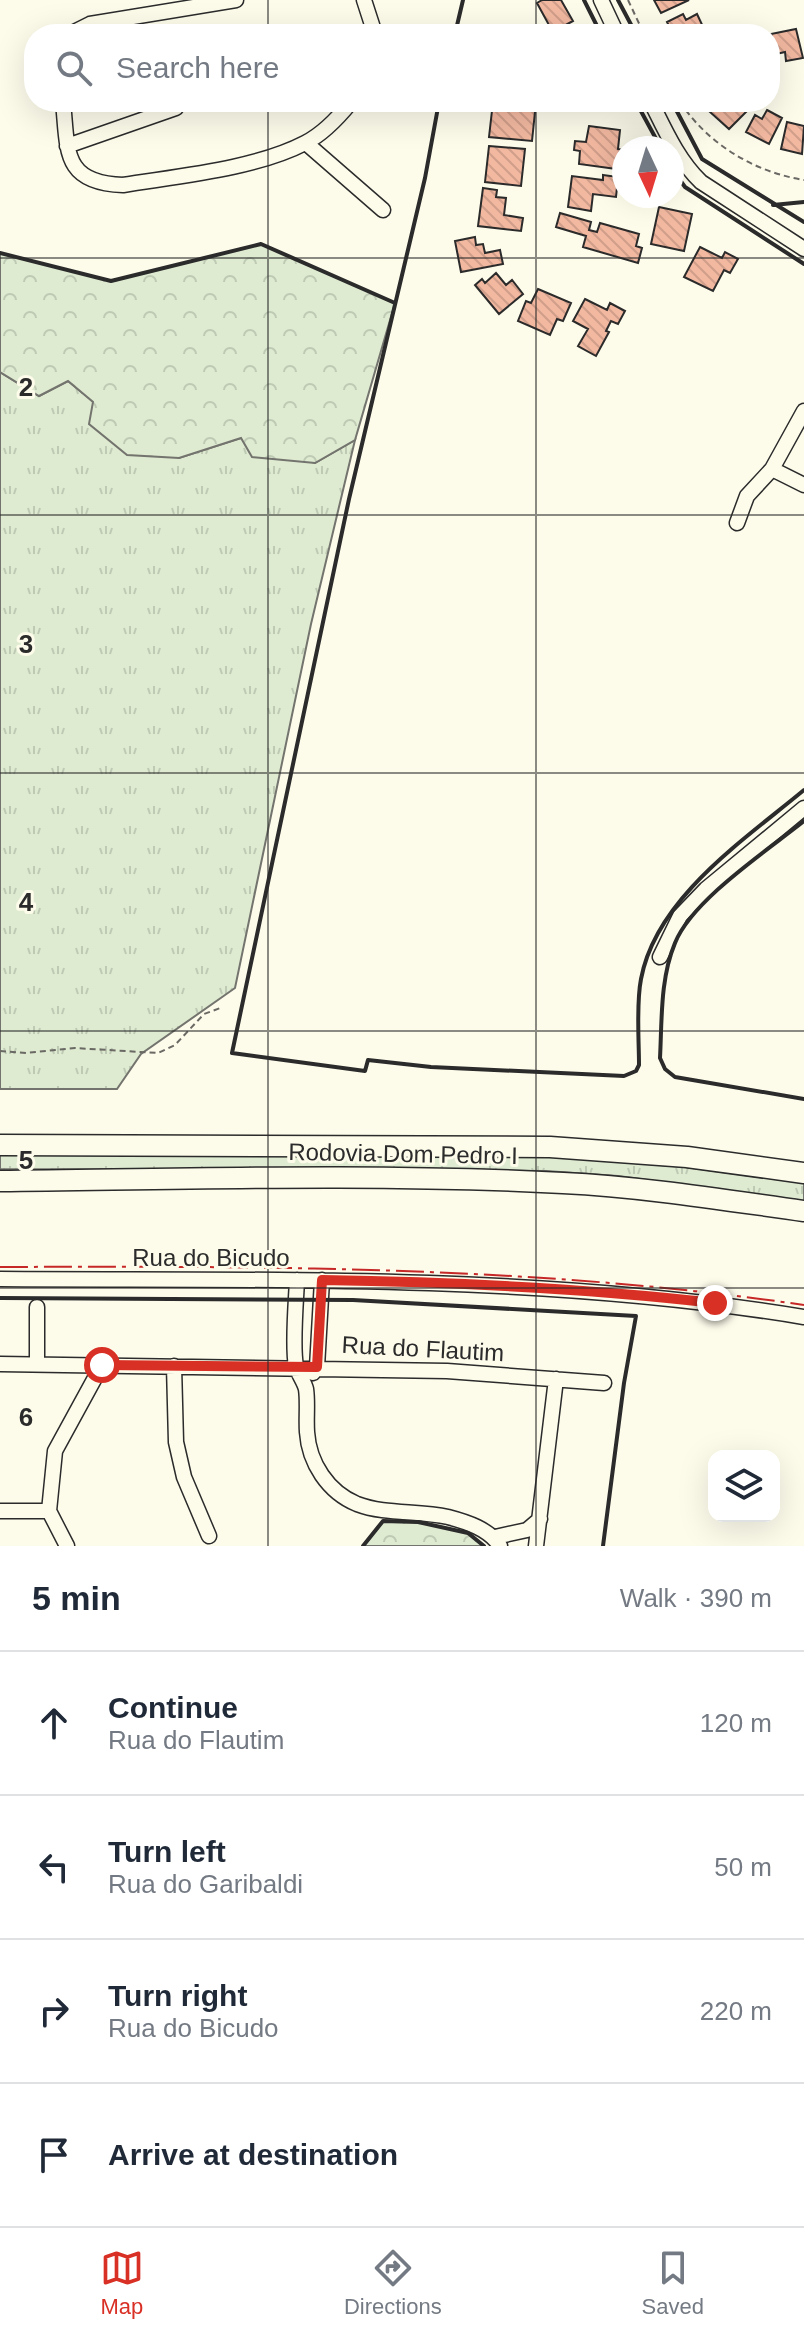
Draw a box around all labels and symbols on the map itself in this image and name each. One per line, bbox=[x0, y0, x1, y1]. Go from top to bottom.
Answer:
north arrow bbox=[612, 136, 684, 208]
text: 2 bbox=[19, 372, 33, 402]
text: 3 bbox=[19, 629, 33, 659]
text: 4 bbox=[19, 887, 34, 917]
street label: Rodovia Dom Pedro I bbox=[288, 1138, 518, 1169]
text: 5 bbox=[19, 1145, 33, 1175]
street label: Rua do Bicudo bbox=[132, 1244, 290, 1271]
route end bbox=[697, 1285, 733, 1321]
street label: Rua do Flautim bbox=[341, 1331, 505, 1366]
route start bbox=[84, 1347, 120, 1383]
text: 6 bbox=[19, 1402, 33, 1432]

